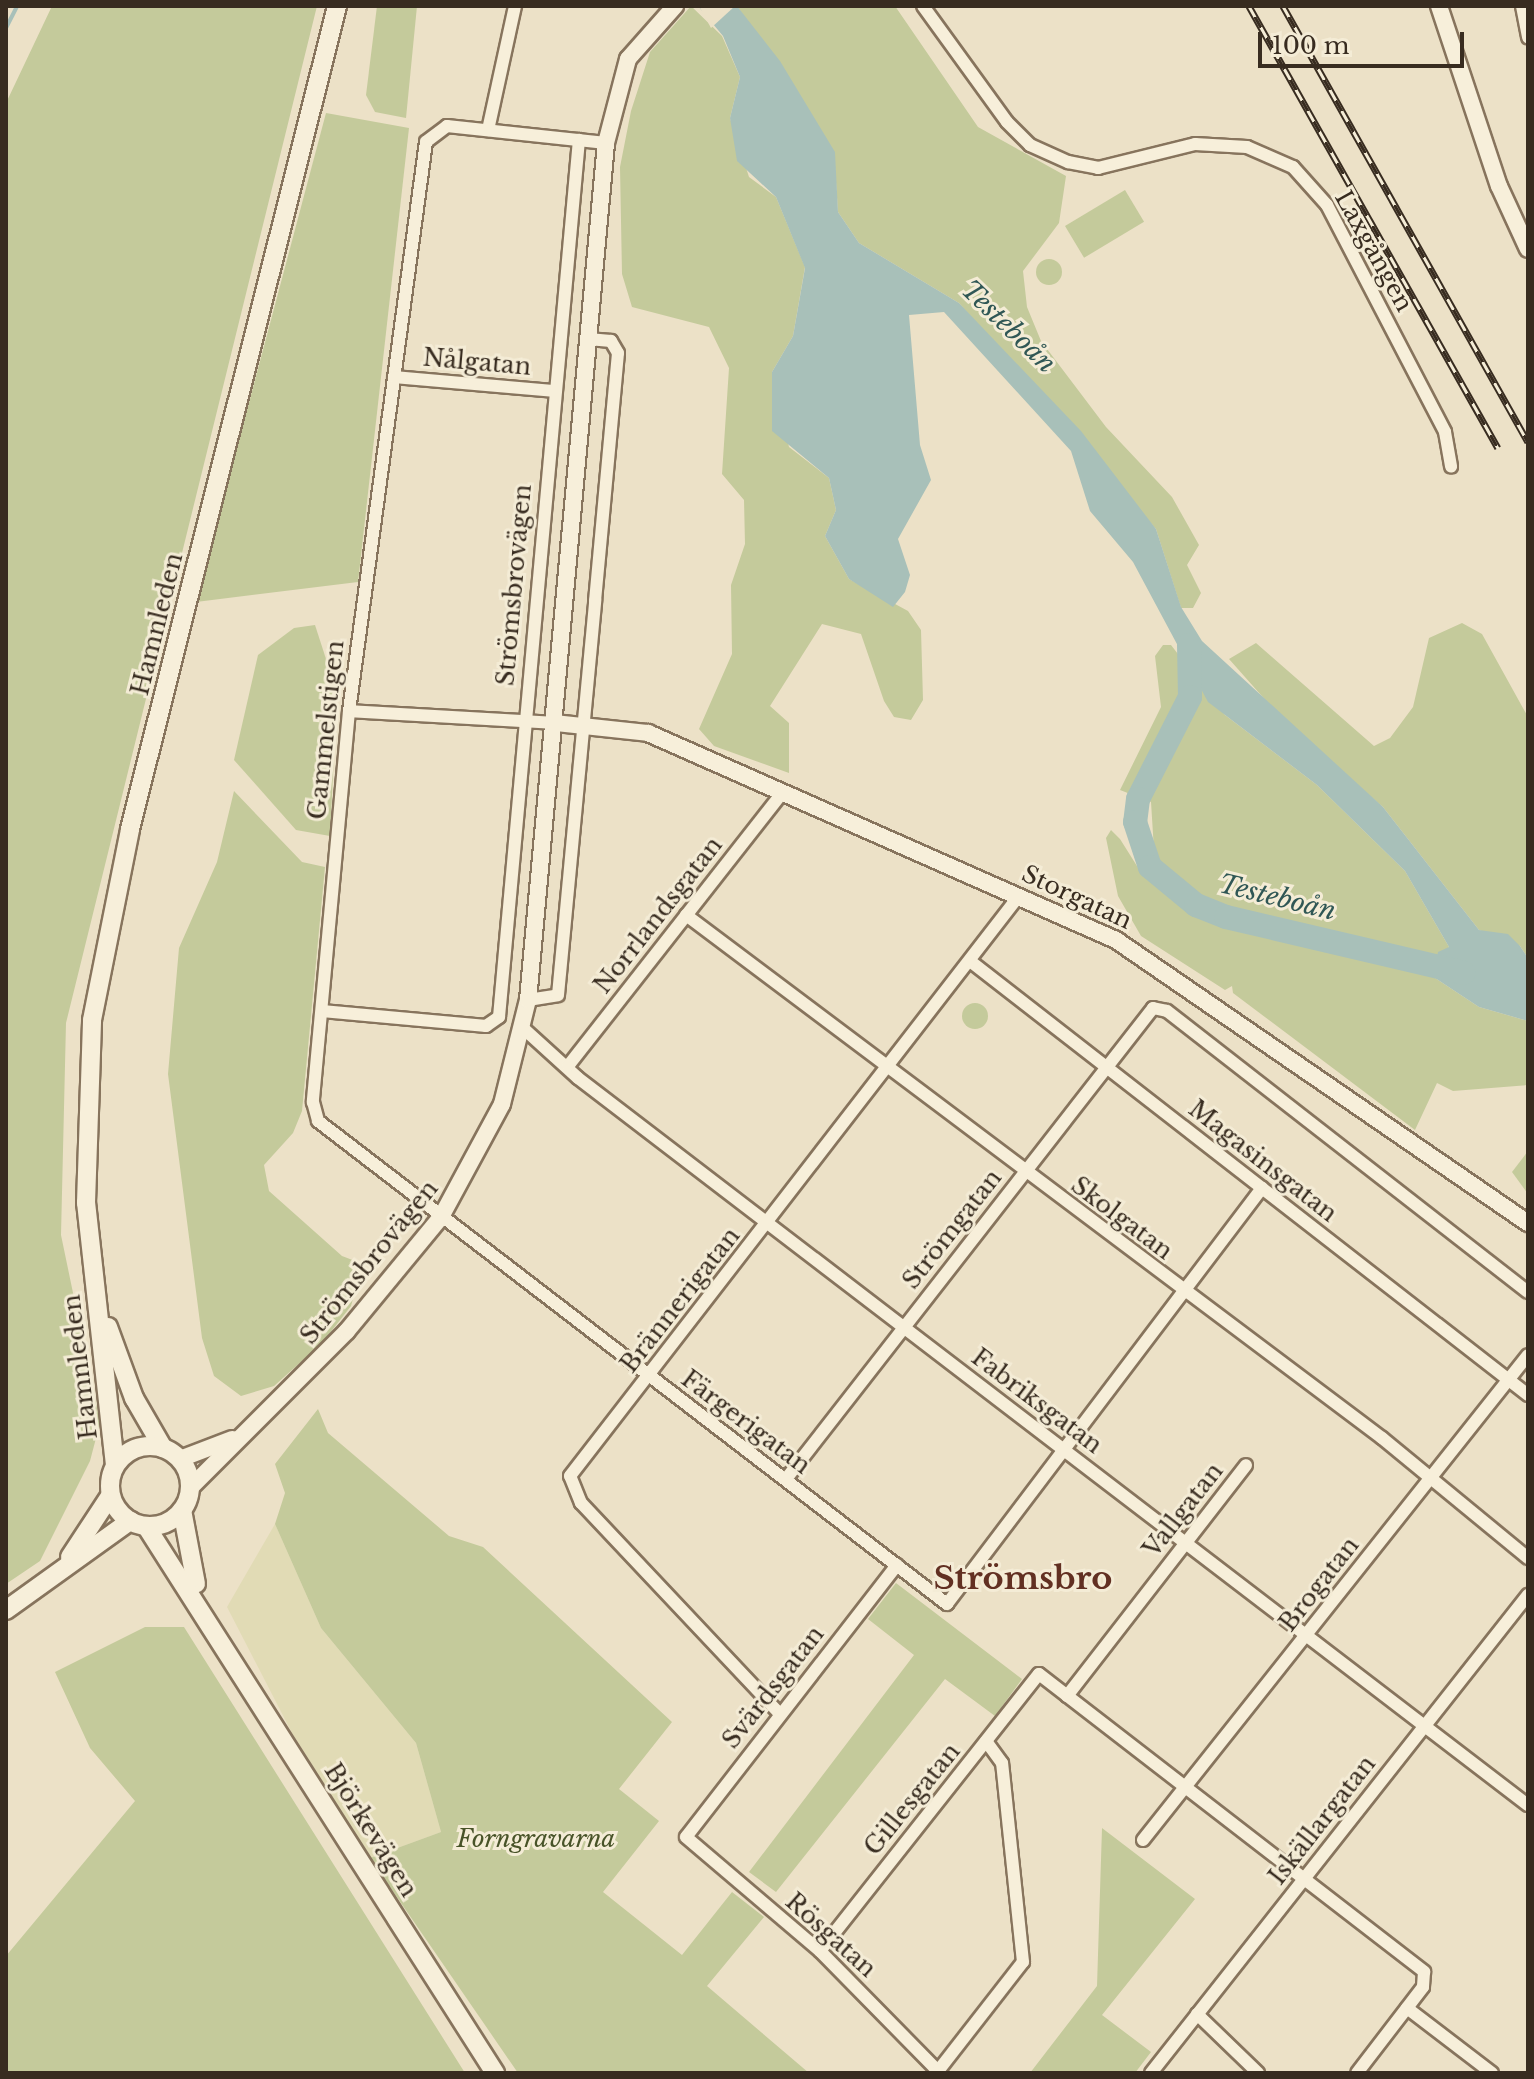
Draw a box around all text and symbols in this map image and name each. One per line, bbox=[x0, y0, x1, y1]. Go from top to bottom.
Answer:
scale bar bbox=[1262, 16, 1468, 66]
text: 100 m bbox=[1272, 31, 1350, 60]
street label: Laxgången bbox=[1329, 185, 1419, 317]
water label: Testeboån bbox=[954, 274, 1062, 380]
street label: Nålgatan bbox=[422, 343, 532, 381]
street label: Strömsbrovägen bbox=[491, 483, 537, 687]
street label: Hamnleden bbox=[125, 550, 189, 698]
street label: Gammelstigen bbox=[302, 639, 350, 821]
street label: Norrlandsgatan bbox=[588, 831, 728, 999]
street label: Storgatan bbox=[1017, 859, 1137, 935]
water label: Testeboån bbox=[1215, 868, 1339, 928]
street label: Magasinsgatan bbox=[1183, 1094, 1343, 1228]
street label: Strömgatan bbox=[896, 1164, 1008, 1294]
street label: Skolgatan bbox=[1066, 1171, 1178, 1265]
street label: Strömsbrovägen bbox=[294, 1174, 444, 1350]
street label: Brännerigatan bbox=[614, 1222, 746, 1378]
street label: Hamnleden bbox=[57, 1293, 103, 1441]
street label: Fabriksgatan bbox=[966, 1343, 1108, 1459]
street label: Färgerigatan bbox=[676, 1364, 816, 1480]
street label: Vallgatan bbox=[1137, 1457, 1229, 1563]
street label: Brogatan bbox=[1273, 1531, 1365, 1637]
district label: Strömsbro bbox=[934, 1559, 1112, 1597]
street label: Svärdsgatan bbox=[716, 1620, 830, 1754]
street label: Gillesgatan bbox=[858, 1737, 966, 1861]
street label: Iskällargatan bbox=[1263, 1750, 1381, 1890]
street label: Björkevägen bbox=[318, 1758, 424, 1902]
park label: Forngravarna bbox=[457, 1825, 615, 1853]
street label: Rösgatan bbox=[780, 1887, 882, 1983]

